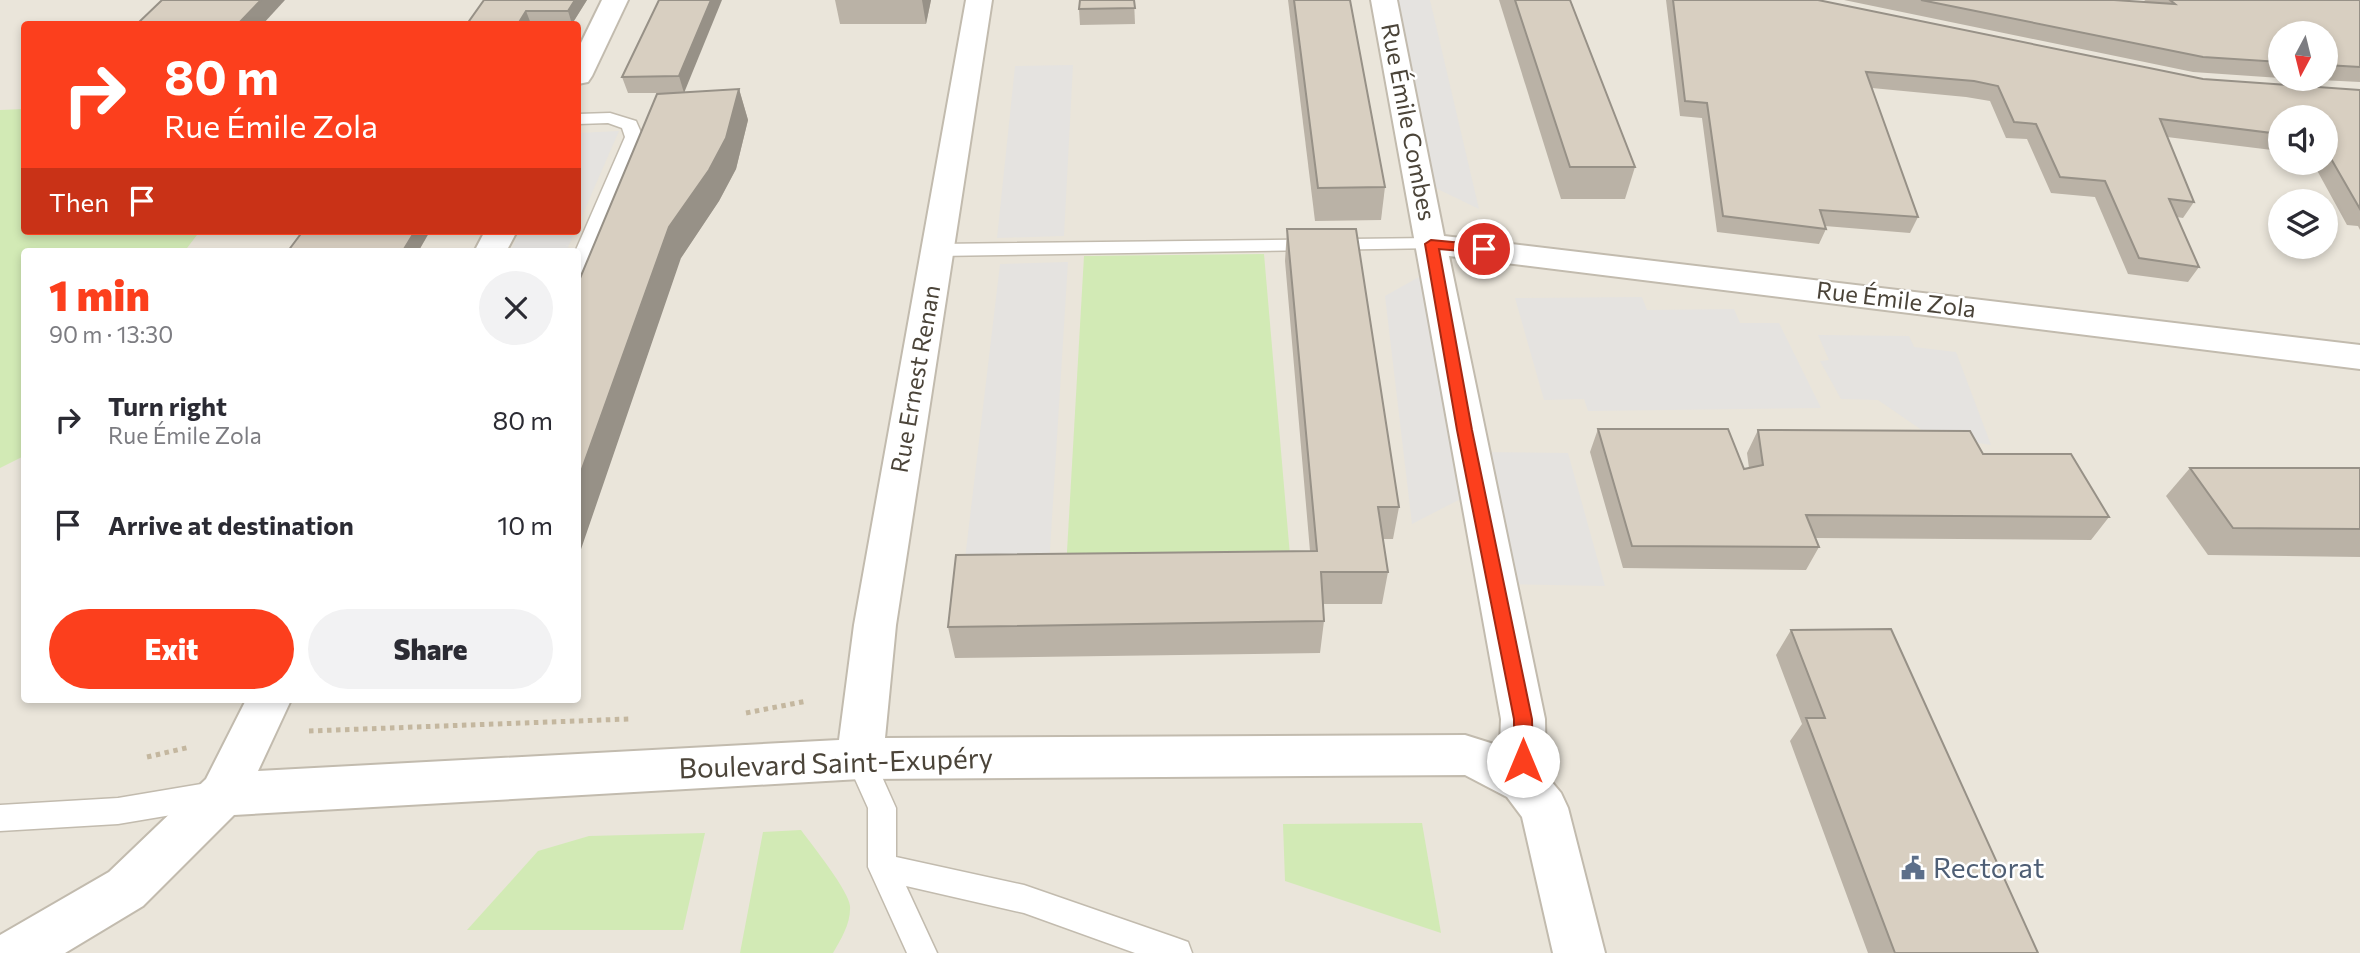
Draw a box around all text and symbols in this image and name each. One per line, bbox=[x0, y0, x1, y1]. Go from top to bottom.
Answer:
street label: Rue Émile Combes bbox=[1376, 20, 1443, 223]
north arrow bbox=[2268, 21, 2338, 91]
map controls bbox=[2268, 21, 2338, 259]
text: 80 m bbox=[164, 45, 279, 105]
icon: right bbox=[49, 49, 140, 140]
text: Rue Émile Zola bbox=[164, 105, 378, 145]
button: sound bbox=[2268, 105, 2338, 175]
icon: arrive bbox=[123, 182, 161, 220]
text: Then bbox=[49, 186, 109, 217]
button: layers bbox=[2268, 189, 2338, 259]
pin bbox=[1454, 219, 1514, 279]
icon: arrive bbox=[1465, 230, 1503, 268]
text: 1 min bbox=[49, 268, 150, 320]
button: close bbox=[479, 271, 553, 345]
street label: Rue Émile Zola bbox=[1815, 274, 1978, 323]
street label: Rue Ernest Renan bbox=[884, 283, 945, 475]
text: 90 m · 13:30 bbox=[49, 320, 173, 348]
text: Turn right bbox=[108, 390, 227, 421]
icon: right bbox=[49, 401, 87, 439]
text: 80 m bbox=[493, 404, 553, 435]
text: Rue Émile Zola bbox=[108, 421, 262, 449]
icon: arrive bbox=[49, 506, 87, 544]
text: Arrive at destination bbox=[108, 509, 354, 540]
text: 10 m bbox=[497, 509, 553, 540]
button: Exit bbox=[49, 609, 294, 689]
button: Share bbox=[308, 609, 553, 689]
position arrow bbox=[1486, 724, 1560, 798]
street label: Boulevard Saint-Exupéry bbox=[678, 740, 994, 784]
place label: Rectorat bbox=[1933, 850, 2045, 884]
public building icon: Rectorat bbox=[1899, 854, 1927, 882]

